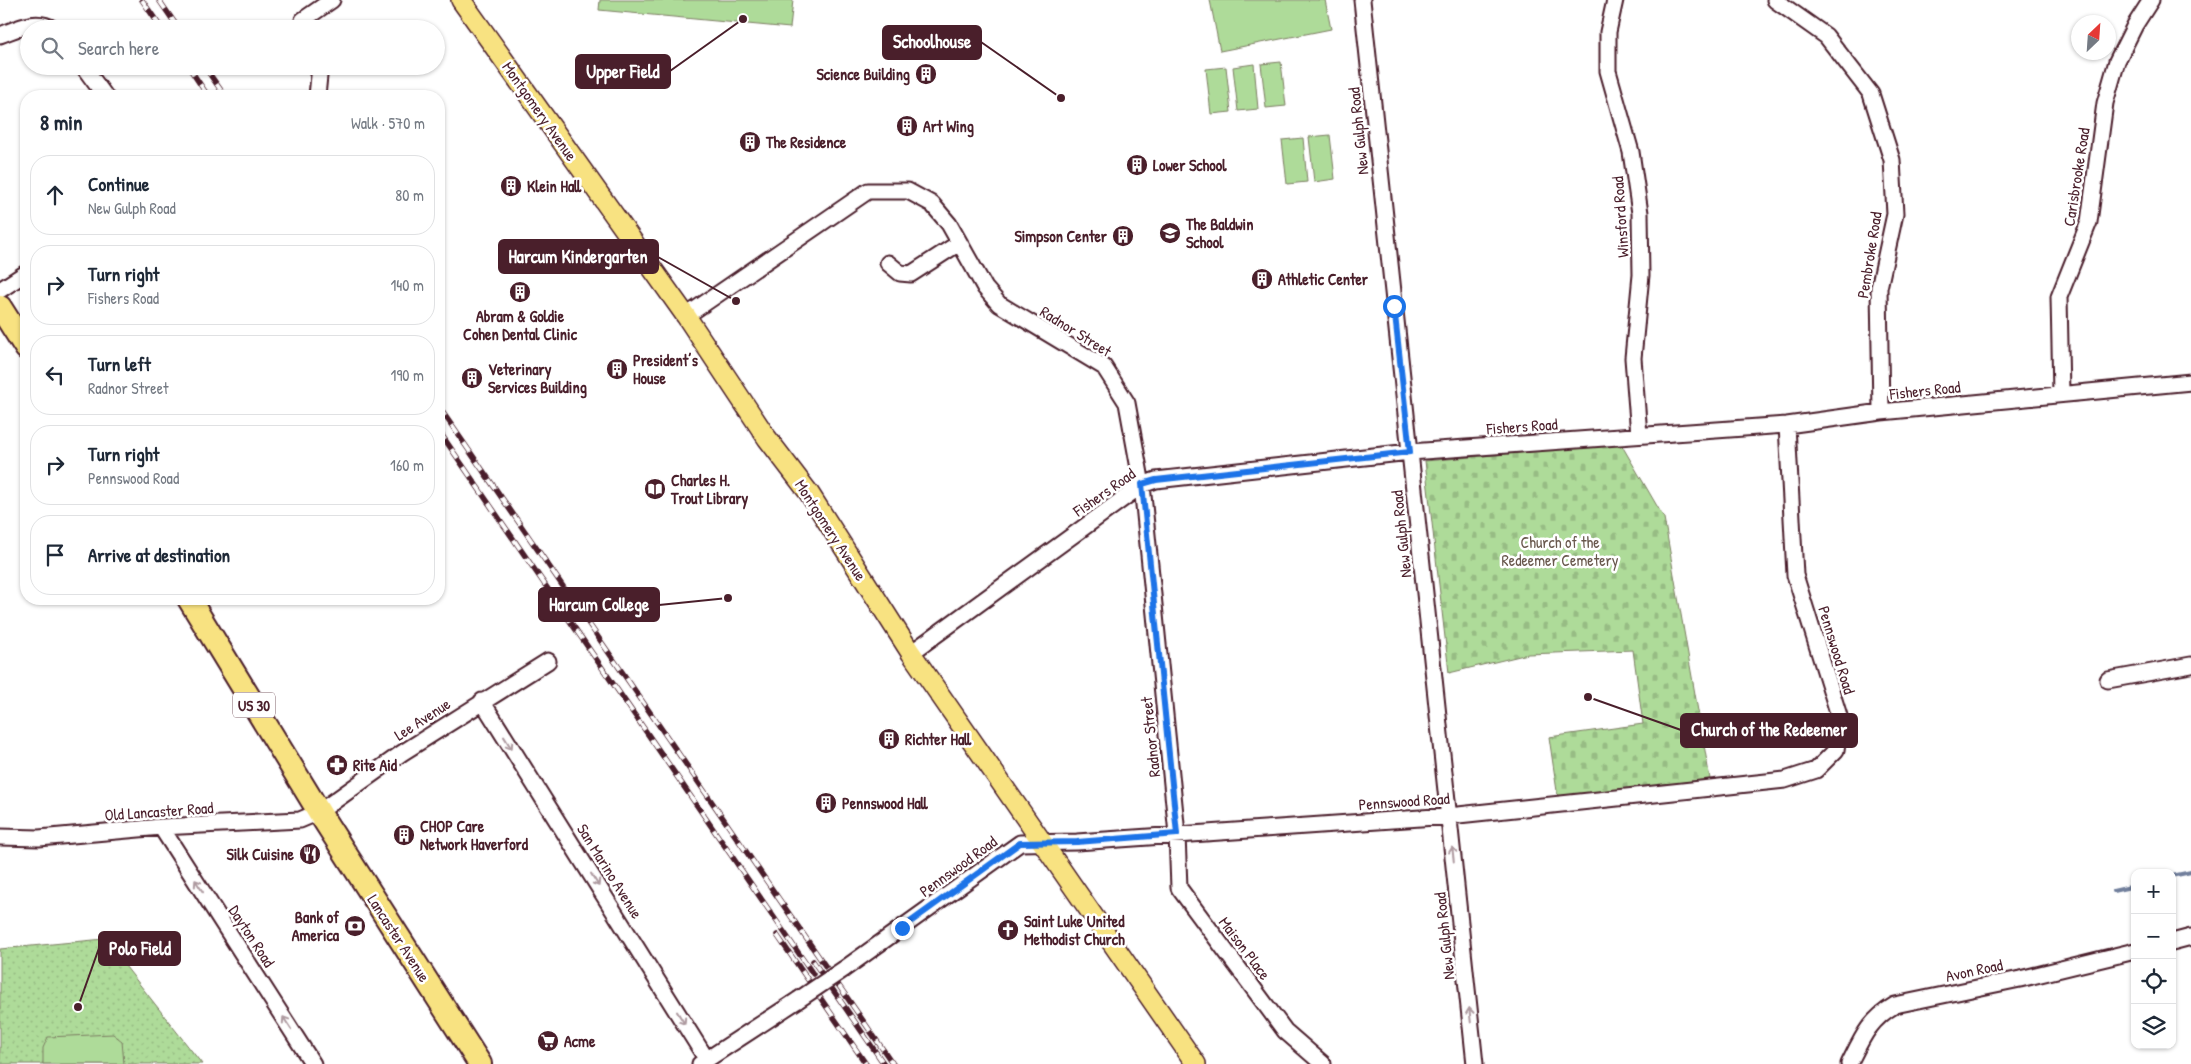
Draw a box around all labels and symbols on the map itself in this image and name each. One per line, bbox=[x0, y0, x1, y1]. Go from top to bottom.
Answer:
north arrow bbox=[2071, 15, 2116, 60]
callout: Schoolhouse bbox=[883, 26, 981, 59]
text: Schoolhouse bbox=[893, 29, 972, 54]
callout: Upper Field bbox=[576, 55, 670, 88]
street label: Montgomery Avenue bbox=[498, 57, 583, 166]
text: Upper Field bbox=[586, 59, 660, 85]
building icon: Science Building bbox=[914, 62, 938, 86]
place label: Science Building bbox=[816, 63, 910, 86]
street label: New Gulph Road bbox=[1342, 86, 1374, 176]
building icon: Art Wing bbox=[895, 114, 919, 138]
place label: Art Wing bbox=[923, 115, 974, 138]
street label: Carisbrooke Road bbox=[2057, 126, 2095, 228]
building icon: The Residence bbox=[738, 130, 762, 154]
place label: The Residence bbox=[765, 131, 847, 153]
building icon: Lower School bbox=[1125, 153, 1149, 177]
place label: Lower School bbox=[1153, 154, 1227, 176]
building icon: Klein Hall bbox=[499, 174, 523, 198]
place label: Klein Hall bbox=[527, 175, 582, 197]
street label: Winsford Road bbox=[1606, 176, 1634, 258]
street label: Pembroke Road bbox=[1851, 210, 1887, 300]
place label: The Baldwin School bbox=[1185, 213, 1253, 253]
school or university icon: The Baldwin School bbox=[1158, 221, 1182, 245]
building icon: Simpson Center bbox=[1111, 224, 1135, 248]
place label: Simpson Center bbox=[1014, 225, 1108, 248]
callout: Harcum Kindergarten bbox=[499, 240, 658, 273]
text: Harcum Kindergarten bbox=[508, 244, 648, 270]
building icon: Athletic Center bbox=[1250, 267, 1274, 291]
place label: Athletic Center bbox=[1278, 268, 1369, 290]
building icon: Abram & Goldie Cohen Dental Clinic bbox=[508, 280, 532, 304]
route start bbox=[1383, 295, 1406, 318]
street label: Radnor Street bbox=[1036, 300, 1116, 362]
place label: Abram & Goldie Cohen Dental Clinic bbox=[463, 305, 578, 345]
place label: President’s House bbox=[633, 349, 699, 389]
building icon: President’s House bbox=[605, 357, 629, 381]
place label: Veterinary Services Building bbox=[488, 358, 587, 399]
building icon: Veterinary Services Building bbox=[460, 366, 484, 390]
street label: Fishers Road bbox=[1888, 375, 1961, 405]
street label: Fishers Road bbox=[1485, 413, 1558, 440]
street label: Fishers Road bbox=[1068, 463, 1139, 522]
place label: Charles H. Trout Library bbox=[670, 469, 748, 510]
street label: Montgomery Avenue bbox=[790, 475, 872, 585]
library icon: Charles H. Trout Library bbox=[643, 477, 667, 501]
street label: New Gulph Road bbox=[1385, 489, 1417, 579]
park label: Church of the Redeemer Cemetery bbox=[1502, 531, 1619, 571]
callout: Harcum College bbox=[539, 588, 659, 621]
text: Harcum College bbox=[549, 592, 650, 618]
street label: Pennswood Road bbox=[1813, 603, 1861, 697]
road number: US 30 bbox=[233, 692, 275, 718]
street label: Lee Avenue bbox=[390, 692, 455, 745]
street label: Radnor Street bbox=[1135, 695, 1165, 778]
callout: Church of the Redeemer bbox=[1681, 714, 1857, 747]
text: Church of the Redeemer bbox=[1691, 717, 1847, 742]
building icon: Richter Hall bbox=[877, 727, 901, 751]
place label: Richter Hall bbox=[905, 728, 972, 750]
one-way arrow bbox=[504, 735, 514, 749]
pharmacy icon: Rite Aid bbox=[325, 753, 349, 777]
place label: Rite Aid bbox=[353, 754, 398, 776]
street label: Pennswood Road bbox=[1358, 787, 1450, 815]
building icon: Pennswood Hall bbox=[814, 791, 838, 815]
place label: Pennswood Hall bbox=[842, 792, 929, 814]
street label: Old Lancaster Road bbox=[104, 796, 214, 826]
place label: CHOP Care Network Haverford bbox=[420, 815, 529, 855]
street label: San Marino Avenue bbox=[572, 819, 648, 923]
building icon: CHOP Care Network Haverford bbox=[392, 823, 416, 847]
street label: Pennswood Road bbox=[915, 830, 1001, 902]
restaurant icon: Silk Cuisine bbox=[298, 842, 322, 866]
place label: Silk Cuisine bbox=[226, 843, 295, 865]
one-way arrow bbox=[1448, 846, 1458, 862]
one-way arrow bbox=[590, 873, 600, 887]
one-way arrow bbox=[194, 880, 204, 894]
street label: Lancaster Avenue bbox=[362, 890, 436, 987]
street label: New Gulph Road bbox=[1428, 891, 1460, 981]
street label: Dayton Road bbox=[224, 901, 280, 971]
place label: Bank of America bbox=[292, 906, 340, 946]
place label: Saint Luke United Methodist Church bbox=[1024, 910, 1125, 950]
street label: Maison Place bbox=[1214, 912, 1276, 985]
bank icon: Bank of America bbox=[343, 914, 367, 938]
route end bbox=[891, 917, 914, 940]
church icon: Saint Luke United Methodist Church bbox=[996, 918, 1020, 942]
callout: Polo Field bbox=[99, 932, 180, 965]
text: Polo Field bbox=[109, 936, 171, 961]
street label: Avon Road bbox=[1943, 953, 2005, 987]
one-way arrow bbox=[1465, 1008, 1475, 1024]
one-way arrow bbox=[676, 1011, 686, 1025]
one-way arrow bbox=[282, 1016, 292, 1030]
supermarket icon: Acme bbox=[536, 1029, 560, 1053]
place label: Acme bbox=[564, 1030, 596, 1052]

